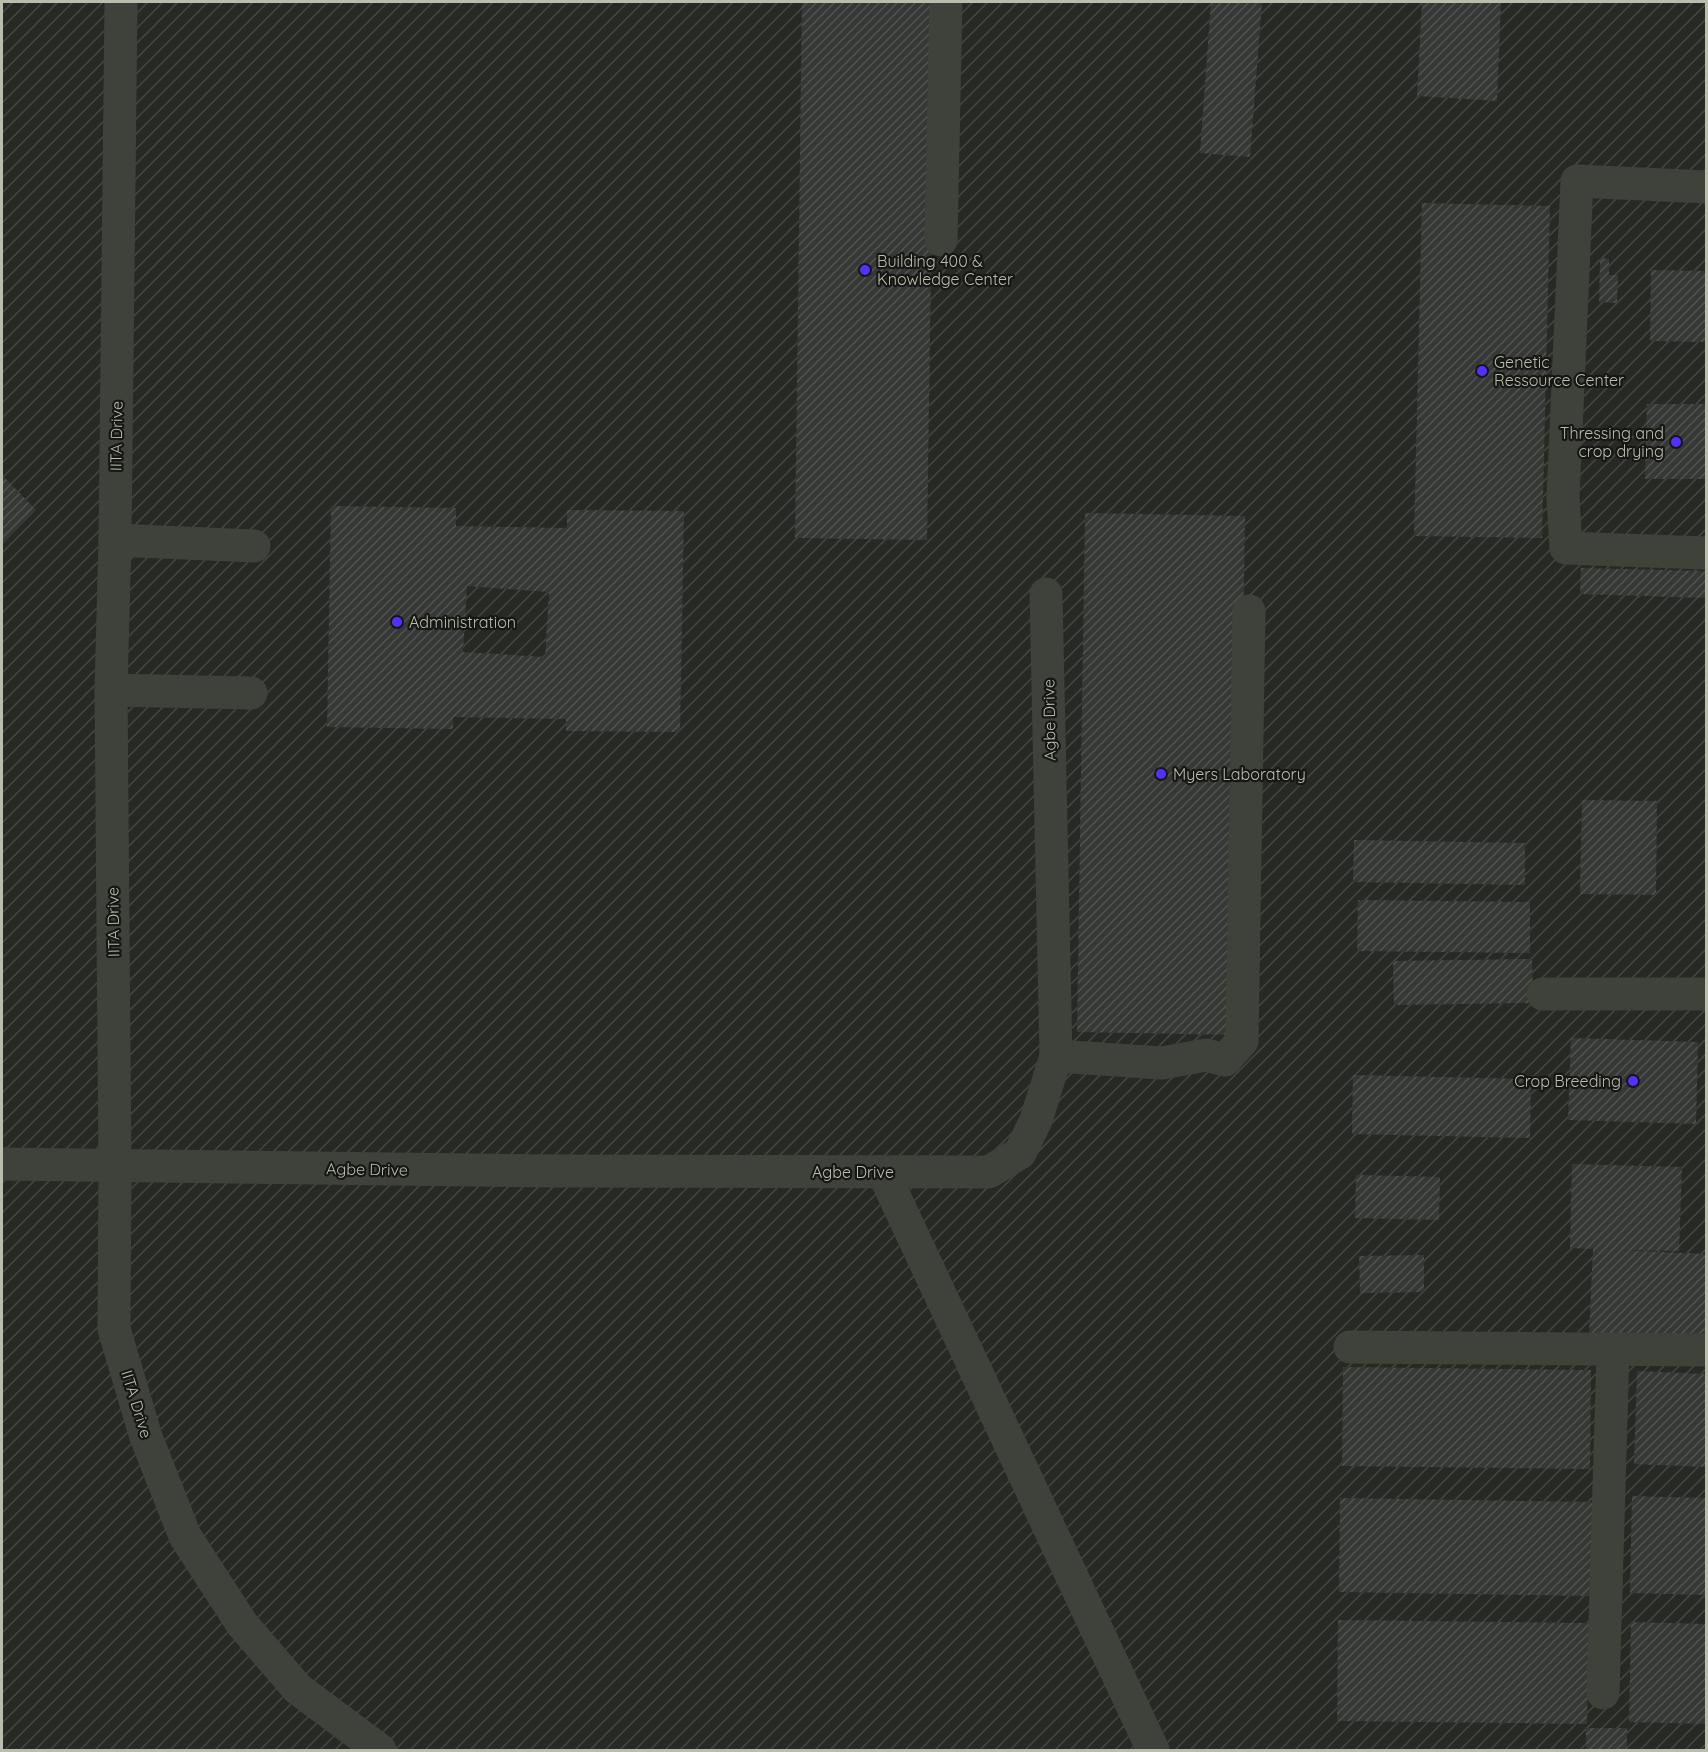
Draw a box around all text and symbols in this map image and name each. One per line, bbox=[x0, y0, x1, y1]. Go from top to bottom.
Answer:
place label: Building 400 & Knowledge Center bbox=[877, 251, 1013, 289]
marker: Building 400 & Knowledge Center bbox=[858, 263, 872, 277]
place label: Genetic Ressource Center bbox=[1494, 352, 1624, 390]
marker: Genetic Ressource Center bbox=[1475, 364, 1489, 378]
street label: IITA Drive bbox=[105, 401, 127, 471]
place label: Thressing and crop drying bbox=[1560, 423, 1664, 461]
marker: Thressing and crop drying bbox=[1669, 435, 1683, 449]
place label: Administration bbox=[409, 612, 516, 632]
marker: Administration bbox=[390, 615, 404, 629]
street label: Agbe Drive bbox=[1038, 679, 1060, 761]
place label: Myers Laboratory bbox=[1173, 764, 1306, 784]
marker: Myers Laboratory bbox=[1154, 767, 1168, 781]
street label: IITA Drive bbox=[102, 887, 124, 957]
place label: Crop Breeding bbox=[1514, 1071, 1621, 1091]
marker: Crop Breeding bbox=[1626, 1074, 1640, 1088]
street label: Agbe Drive bbox=[326, 1158, 408, 1180]
street label: Agbe Drive bbox=[812, 1162, 894, 1182]
street label: IITA Drive bbox=[117, 1368, 157, 1440]

